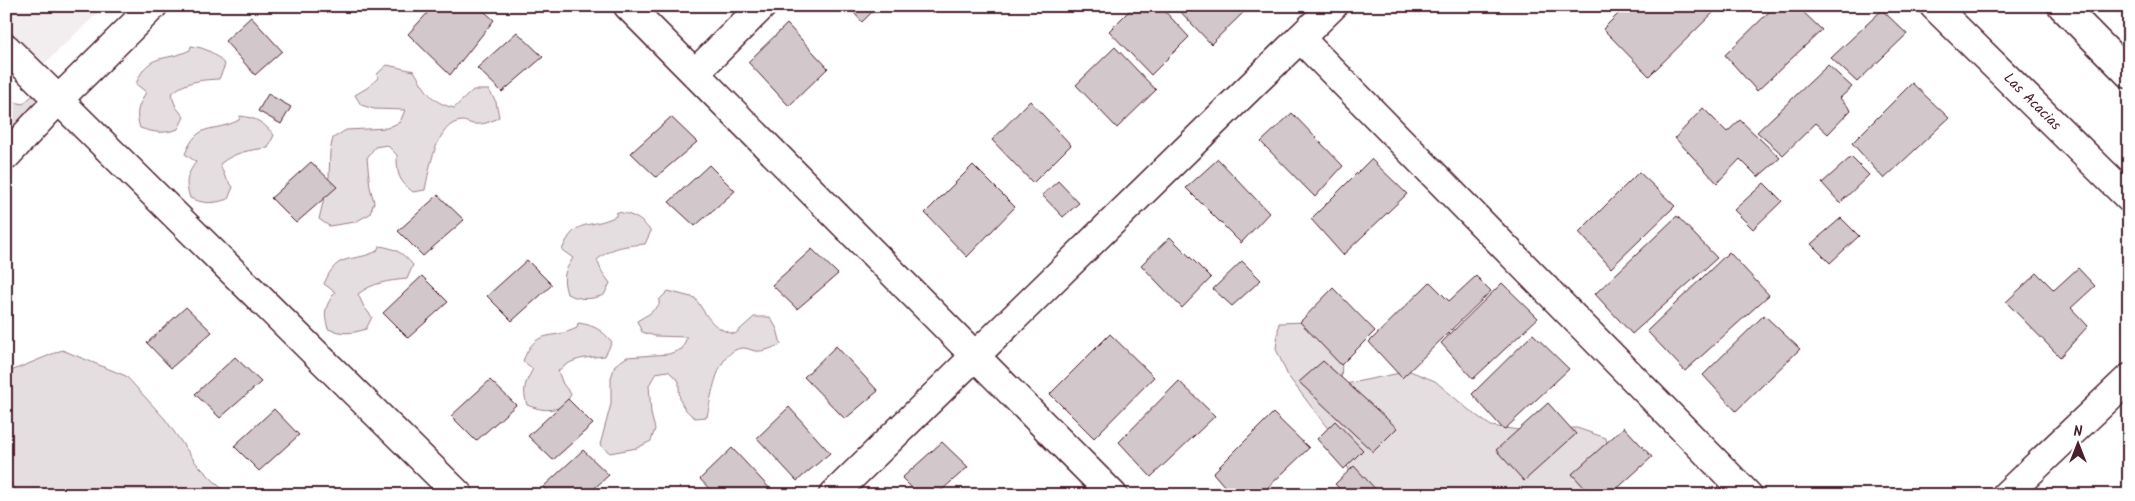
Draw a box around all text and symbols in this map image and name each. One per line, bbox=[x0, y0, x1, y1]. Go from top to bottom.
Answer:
street label: Las Acacias bbox=[1997, 67, 2067, 137]
north arrow bbox=[2052, 418, 2102, 468]
text: N bbox=[2074, 421, 2083, 443]

